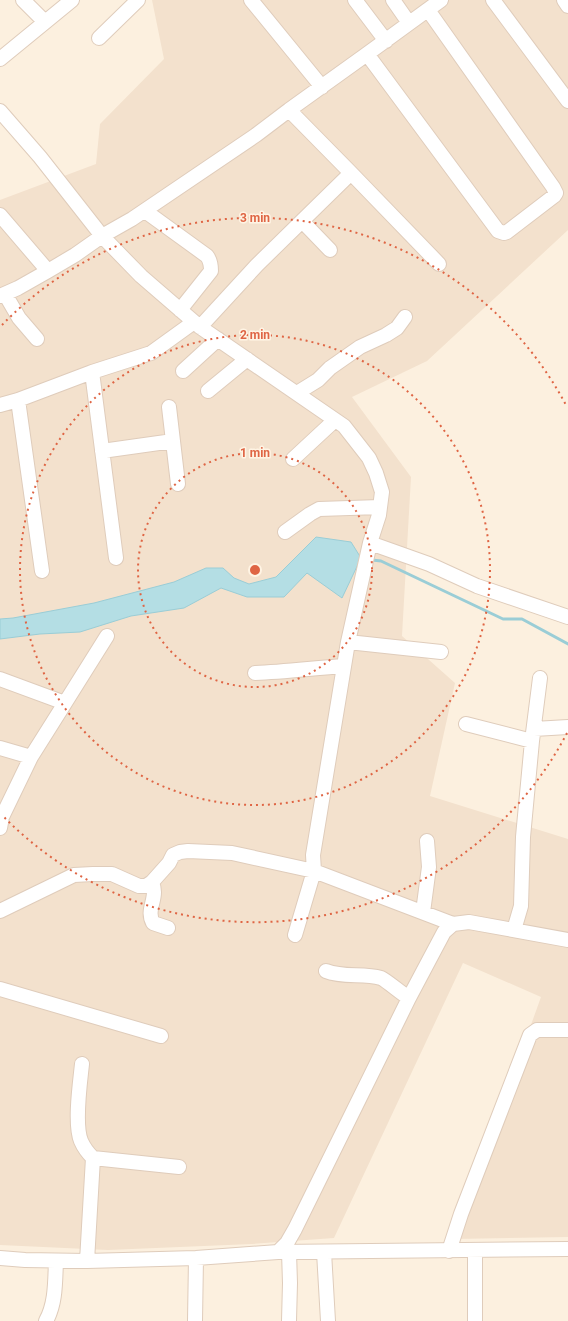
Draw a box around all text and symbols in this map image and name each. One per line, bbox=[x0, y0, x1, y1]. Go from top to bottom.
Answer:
text: 3 min bbox=[240, 211, 270, 225]
text: 2 min bbox=[240, 328, 270, 342]
text: 1 min bbox=[240, 446, 270, 460]
centre of rings bbox=[248, 563, 262, 577]

